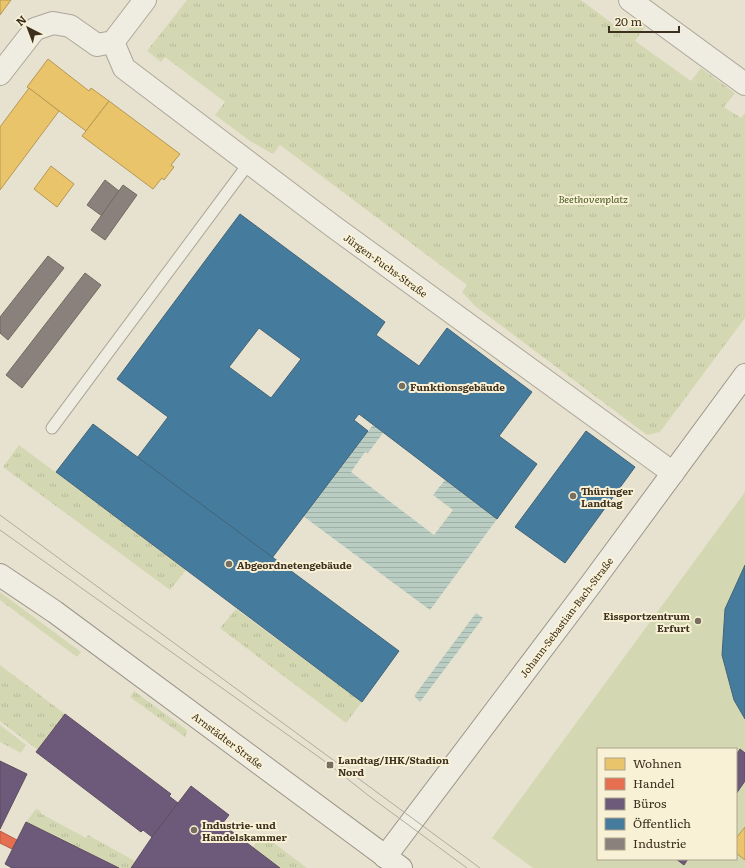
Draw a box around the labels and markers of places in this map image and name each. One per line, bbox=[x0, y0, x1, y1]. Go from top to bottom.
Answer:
place label: Funktionsgebäude bbox=[410, 379, 505, 394]
marker: Funktionsgebäude bbox=[397, 381, 407, 391]
place label: Thüringer Landtag bbox=[581, 483, 634, 510]
marker: Thüringer Landtag bbox=[568, 491, 578, 501]
place label: Abgeordnetengebäude bbox=[237, 557, 352, 572]
marker: Abgeordnetengebäude bbox=[224, 559, 234, 569]
place label: Eissportzentrum Erfurt bbox=[603, 608, 691, 635]
marker: Eissportzentrum Erfurt bbox=[693, 616, 703, 626]
place label: Landtag/IHK/Stadion Nord bbox=[338, 752, 449, 779]
marker: Landtag/IHK/Stadion Nord bbox=[325, 760, 335, 770]
place label: Industrie- und Handelskammer bbox=[202, 817, 287, 844]
marker: Industrie- und Handelskammer bbox=[189, 825, 199, 835]

